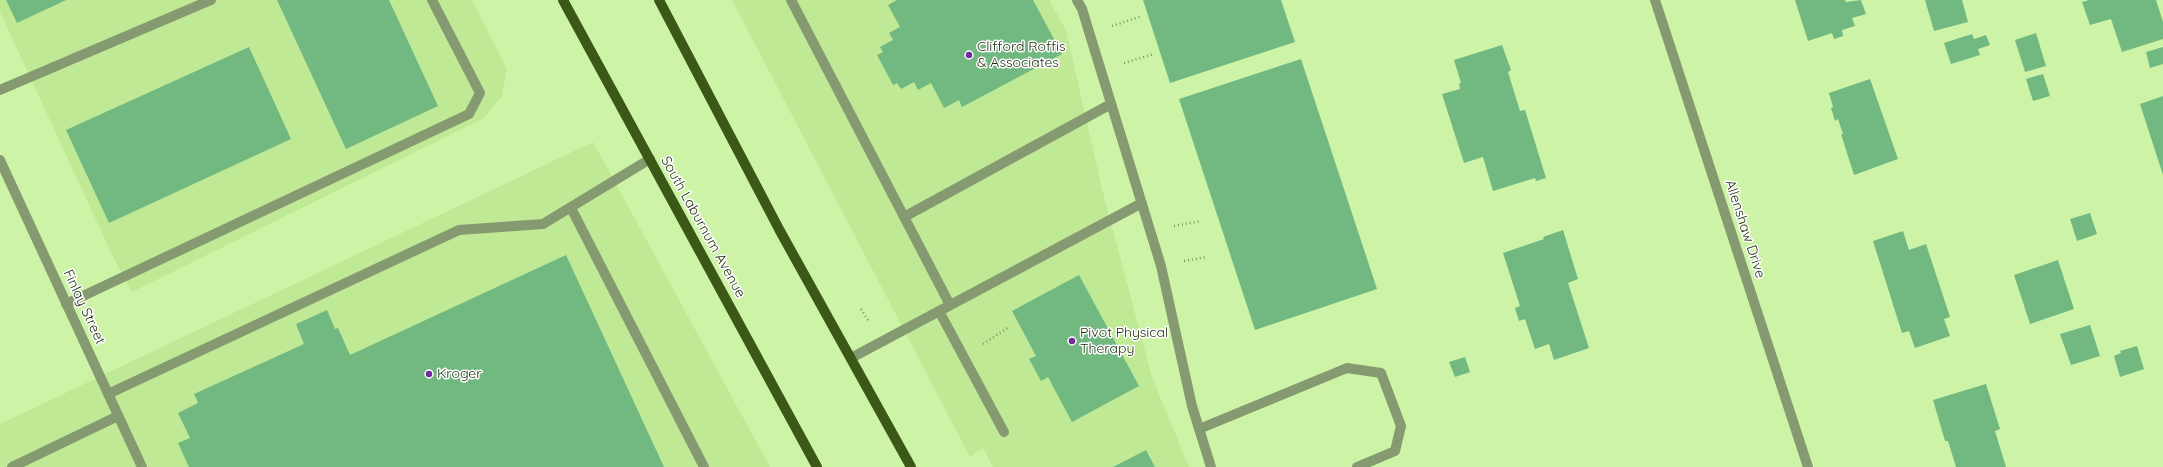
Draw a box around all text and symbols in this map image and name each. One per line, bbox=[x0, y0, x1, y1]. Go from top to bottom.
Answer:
place label: Clifford Roffis & Associates bbox=[977, 39, 1066, 72]
marker: Clifford Roffis & Associates bbox=[964, 50, 974, 60]
street label: South Laburnum Avenue bbox=[657, 153, 749, 301]
street label: Allenshaw Drive bbox=[1721, 178, 1769, 280]
street label: Finlay Street bbox=[59, 267, 109, 347]
place label: Pivot Physical Therapy bbox=[1080, 325, 1168, 358]
marker: Pivot Physical Therapy bbox=[1067, 336, 1077, 346]
place label: Kroger bbox=[437, 366, 482, 382]
marker: Kroger bbox=[424, 369, 434, 379]

